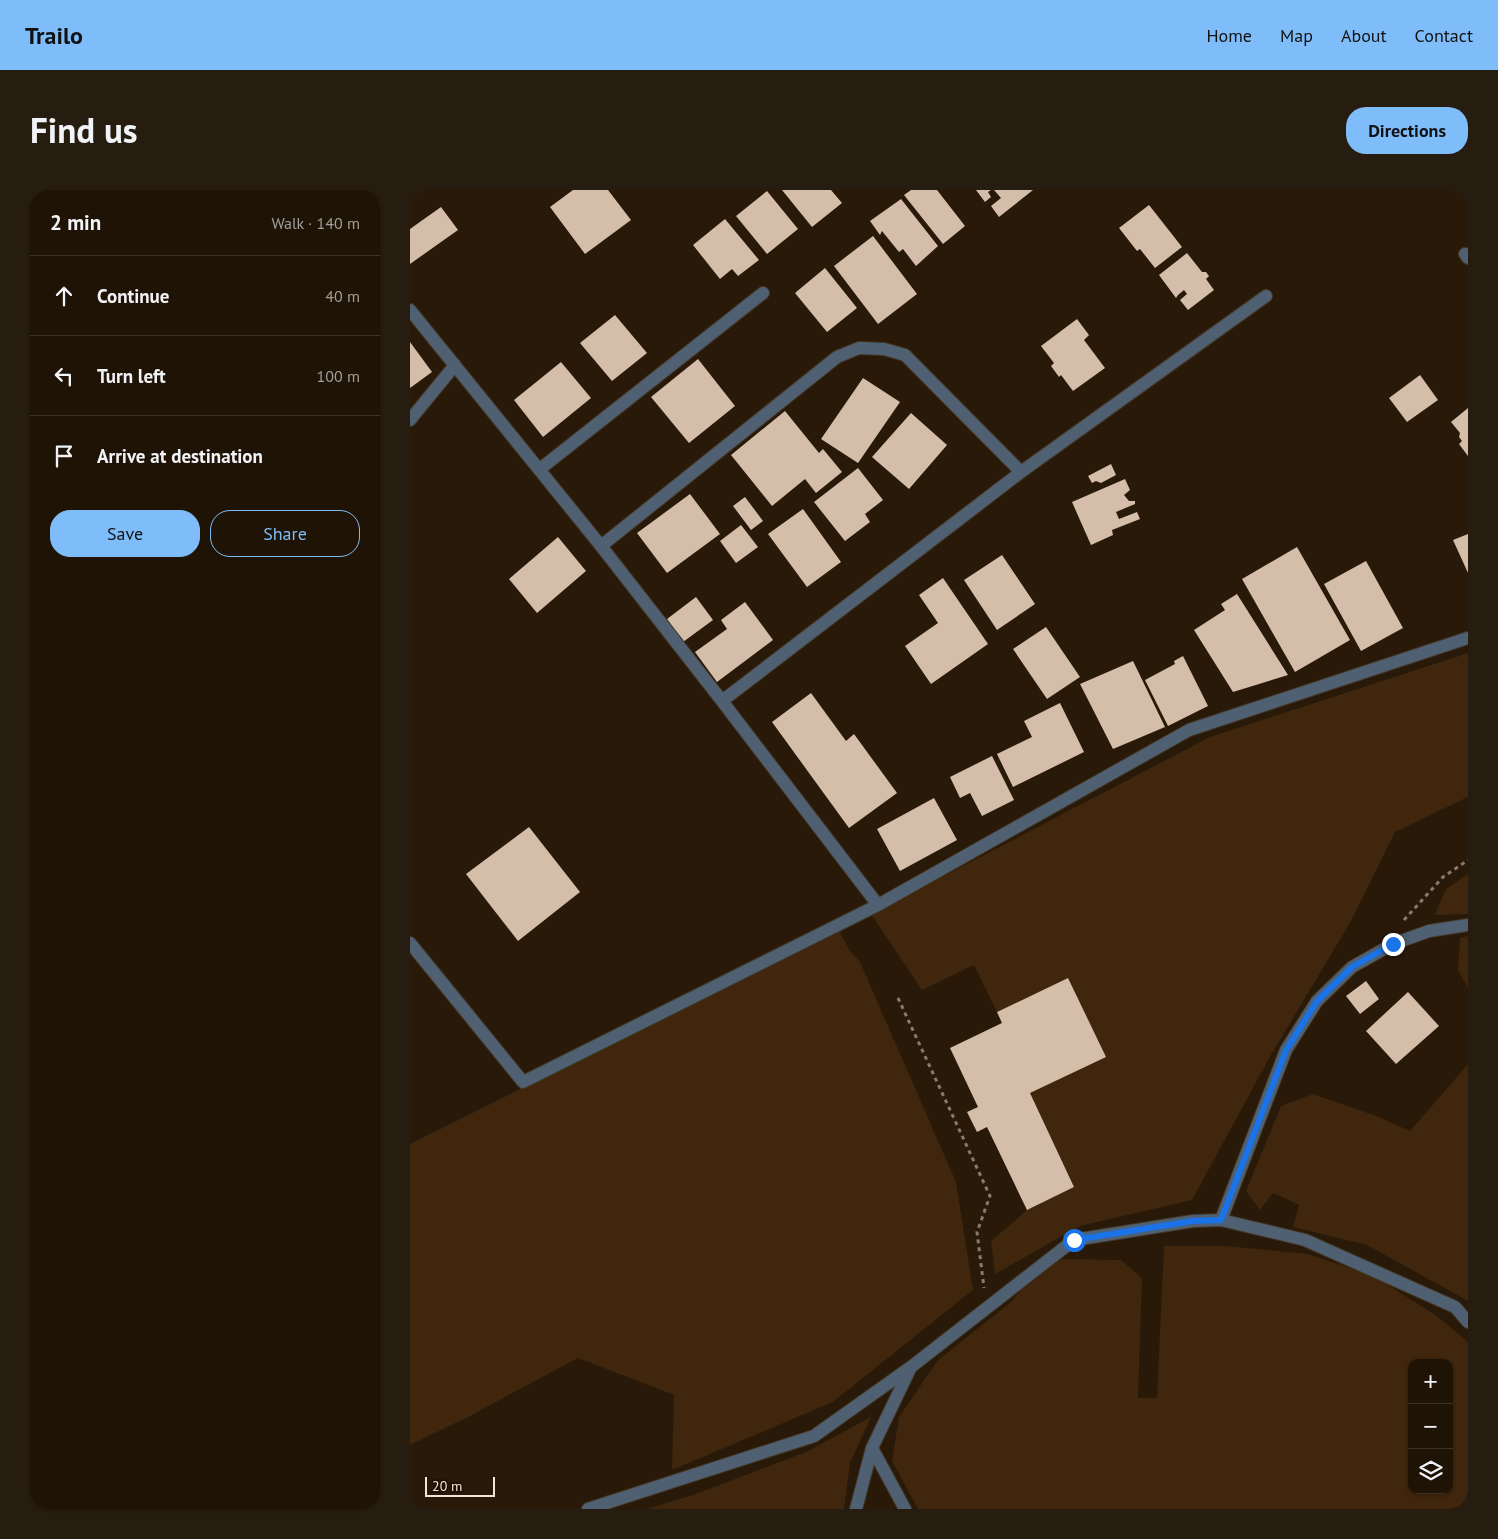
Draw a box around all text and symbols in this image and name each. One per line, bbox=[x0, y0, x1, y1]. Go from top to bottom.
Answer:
text: Trailo bbox=[25, 20, 83, 51]
text: Home bbox=[1206, 24, 1252, 47]
text: Map bbox=[1280, 24, 1313, 47]
text: About bbox=[1341, 24, 1387, 47]
text: Contact bbox=[1415, 24, 1473, 47]
text: Find us bbox=[30, 107, 138, 153]
button: Directions bbox=[1346, 107, 1468, 154]
text: 2 min bbox=[50, 209, 101, 236]
text: Walk · 140 m bbox=[271, 213, 360, 233]
icon: ahead bbox=[50, 282, 78, 310]
text: Continue bbox=[97, 284, 169, 308]
text: 40 m bbox=[325, 286, 360, 306]
icon: left bbox=[50, 362, 78, 390]
text: Turn left bbox=[97, 364, 166, 388]
text: 100 m bbox=[317, 366, 360, 386]
icon: arrive bbox=[50, 442, 78, 470]
text: Arrive at destination bbox=[97, 444, 263, 468]
button: Save bbox=[50, 510, 200, 557]
button: Share bbox=[210, 510, 360, 557]
route end bbox=[1382, 933, 1405, 956]
route start bbox=[1063, 1229, 1086, 1252]
map controls bbox=[1408, 1359, 1453, 1494]
button: + bbox=[1408, 1359, 1453, 1404]
button: − bbox=[1408, 1404, 1453, 1449]
button: layers bbox=[1408, 1449, 1453, 1494]
scale bar bbox=[425, 1474, 495, 1497]
text: 20 m bbox=[432, 1477, 462, 1495]

